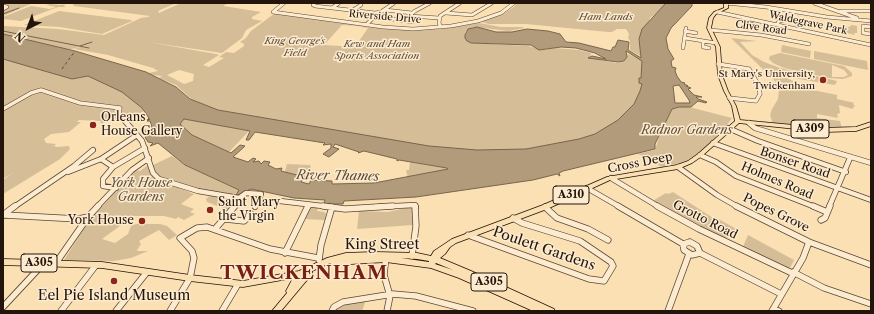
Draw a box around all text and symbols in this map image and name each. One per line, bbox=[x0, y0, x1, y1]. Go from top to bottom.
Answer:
north arrow bbox=[8, 8, 48, 48]
street label: Riverside Drive bbox=[348, 8, 422, 26]
street label: Waldegrave Park bbox=[768, 9, 848, 37]
park label: Ham Lands bbox=[579, 11, 633, 23]
street label: Clive Road bbox=[735, 18, 787, 38]
text: N bbox=[12, 29, 28, 45]
park label: King George's Field bbox=[264, 35, 326, 58]
park label: Kew and Ham Sports Association bbox=[335, 38, 419, 62]
place label: St Mary's University, Twickenham bbox=[718, 68, 815, 92]
marker: St Mary's University, Twickenham bbox=[818, 75, 828, 85]
place label: Orleans House Gallery bbox=[101, 111, 182, 139]
marker: Orleans House Gallery bbox=[88, 120, 98, 130]
road number: A309 bbox=[791, 120, 829, 138]
park label: Radnor Gardens bbox=[641, 124, 733, 138]
street label: Bonser Road bbox=[758, 144, 832, 182]
street label: Cross Deep bbox=[606, 150, 674, 176]
street label: Holmes Road bbox=[739, 159, 815, 203]
water label: River Thames bbox=[296, 167, 380, 185]
park label: York House Gardens bbox=[110, 177, 172, 205]
road number: A310 bbox=[553, 186, 589, 204]
street label: Popes Grove bbox=[740, 191, 812, 235]
place label: Saint Mary the Virgin bbox=[218, 196, 280, 224]
street label: Grotto Road bbox=[670, 198, 740, 242]
marker: Saint Mary the Virgin bbox=[205, 205, 215, 215]
place label: York House bbox=[68, 214, 134, 228]
marker: York House bbox=[137, 216, 147, 226]
street label: Poulett Gardens bbox=[491, 224, 597, 274]
street label: King Street bbox=[345, 237, 419, 253]
road number: A305 bbox=[21, 254, 57, 272]
district label: TWICKENHAM bbox=[220, 263, 388, 285]
road number: A305 bbox=[471, 273, 507, 291]
marker: Eel Pie Island Museum bbox=[109, 276, 119, 286]
place label: Eel Pie Island Museum bbox=[38, 288, 190, 304]

